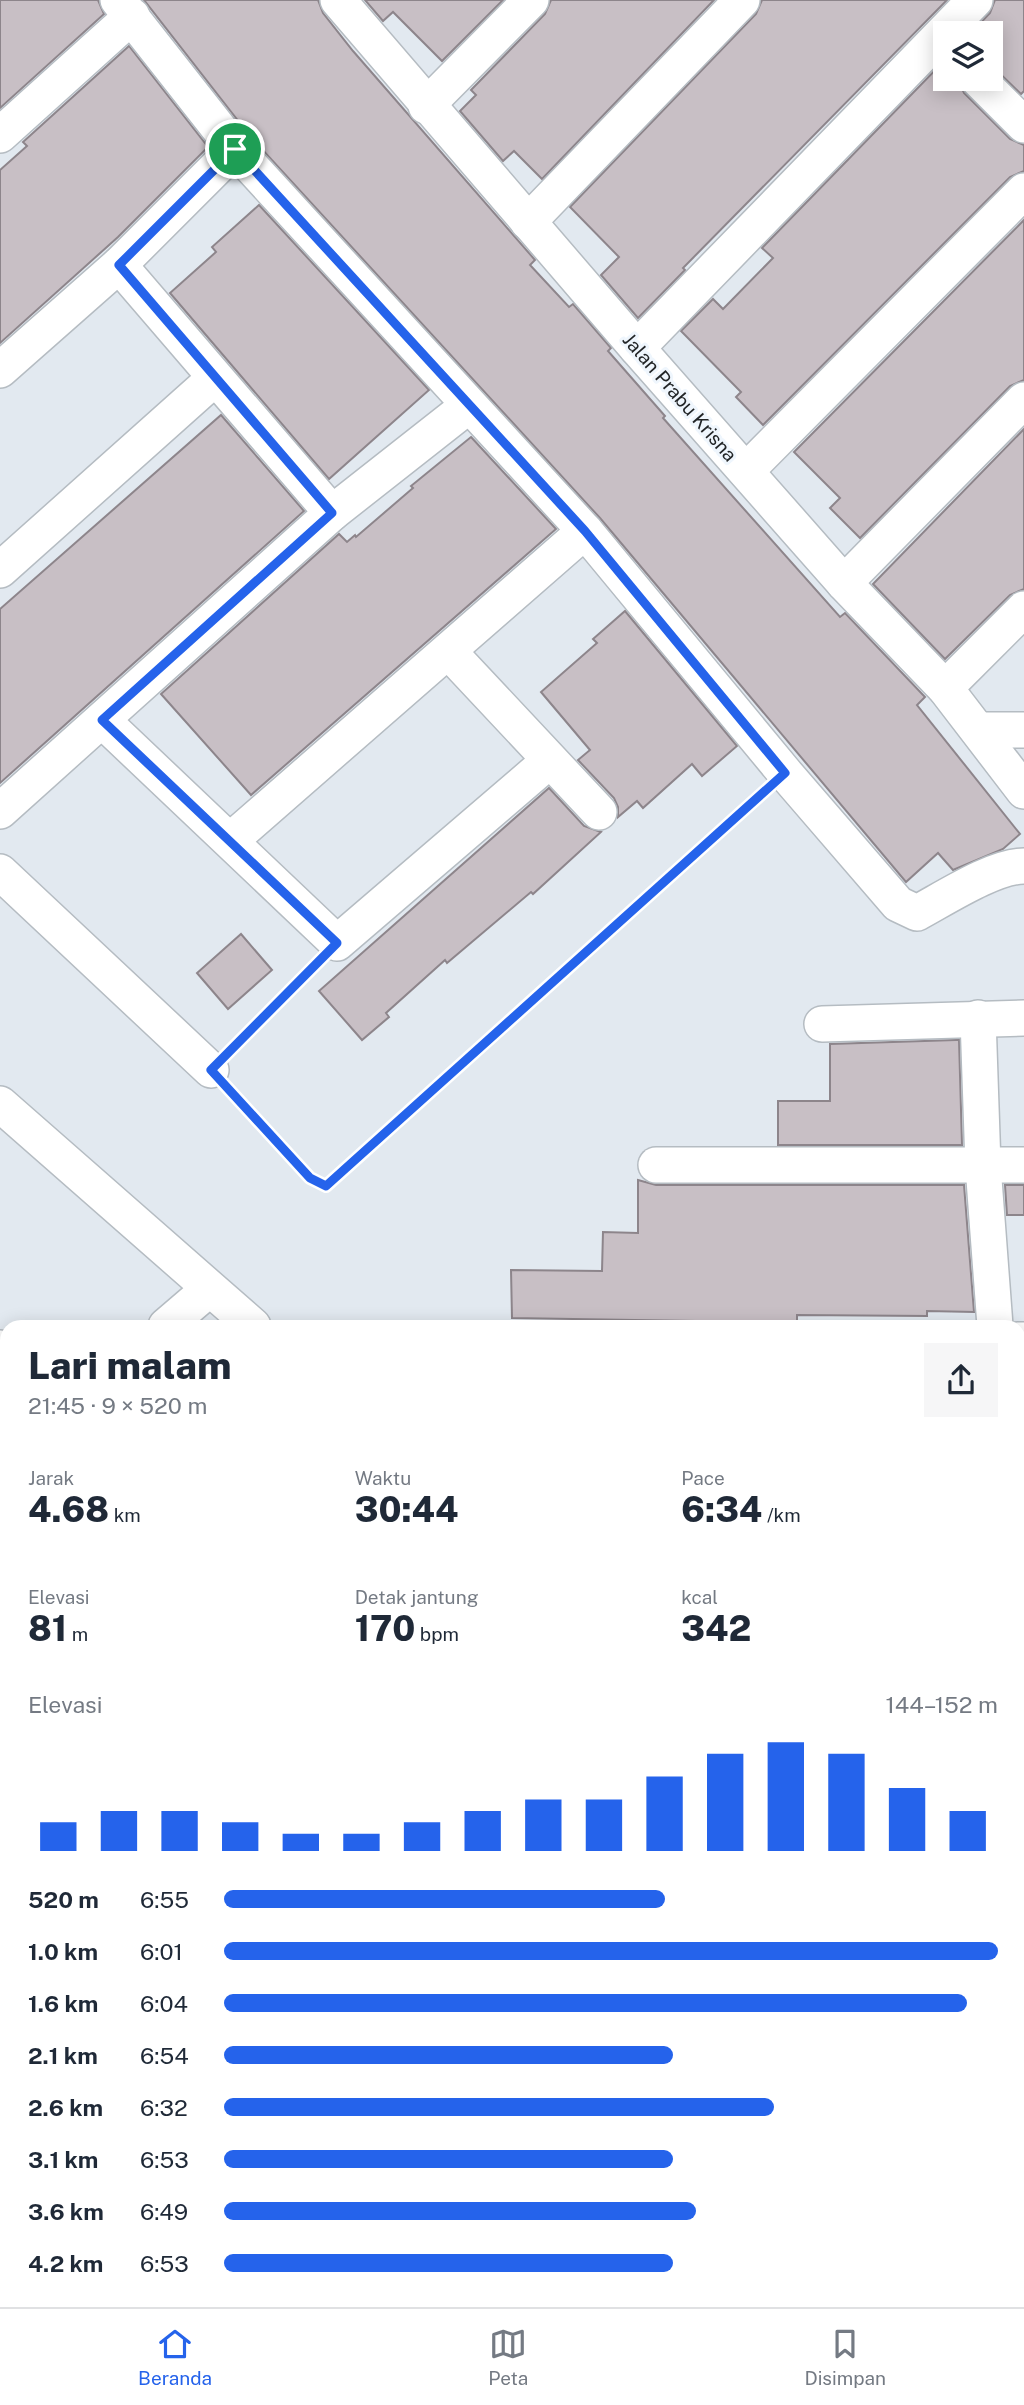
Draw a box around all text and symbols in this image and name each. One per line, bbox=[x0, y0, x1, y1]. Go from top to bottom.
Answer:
map controls bbox=[933, 21, 1003, 91]
button: layers bbox=[933, 21, 1003, 91]
pin bbox=[205, 119, 265, 179]
icon: arrive bbox=[216, 130, 254, 168]
street label: Jalan Prabu Krisna bbox=[618, 328, 742, 466]
text: Lari malam bbox=[28, 1343, 232, 1388]
button: share bbox=[924, 1343, 998, 1417]
text: 21:45 · 9 × 520 m bbox=[28, 1392, 207, 1419]
text: Jarak bbox=[28, 1467, 74, 1489]
text: Waktu bbox=[355, 1467, 411, 1489]
text: Pace bbox=[681, 1467, 725, 1489]
text: 4.68 bbox=[28, 1489, 109, 1530]
text: 30:44 bbox=[355, 1489, 458, 1530]
text: 6:34 bbox=[681, 1489, 762, 1530]
text: km bbox=[109, 1504, 141, 1526]
text: /km bbox=[762, 1504, 801, 1526]
text: Elevasi bbox=[28, 1586, 89, 1608]
text: Detak jantung bbox=[355, 1586, 479, 1608]
text: kcal bbox=[681, 1586, 718, 1608]
text: 81 bbox=[28, 1608, 67, 1649]
text: 170 bbox=[355, 1608, 415, 1649]
text: 342 bbox=[681, 1608, 751, 1649]
text: m bbox=[67, 1623, 88, 1645]
text: bpm bbox=[415, 1623, 459, 1645]
text: Elevasi bbox=[28, 1691, 102, 1718]
text: 144–152 m bbox=[885, 1691, 998, 1718]
text: 520 m bbox=[28, 1886, 99, 1913]
text: 6:55 bbox=[140, 1886, 189, 1913]
text: 1.0 km bbox=[28, 1938, 98, 1965]
text: 6:01 bbox=[140, 1938, 183, 1965]
text: 1.6 km bbox=[28, 1990, 98, 2017]
text: 6:04 bbox=[140, 1990, 188, 2017]
text: 2.1 km bbox=[28, 2042, 98, 2069]
text: 6:54 bbox=[140, 2042, 189, 2069]
text: 2.6 km bbox=[28, 2094, 103, 2121]
text: 6:32 bbox=[140, 2094, 188, 2121]
text: 3.1 km bbox=[28, 2146, 98, 2173]
text: 6:53 bbox=[140, 2146, 189, 2173]
text: 3.6 km bbox=[28, 2198, 104, 2225]
text: 6:49 bbox=[140, 2198, 188, 2225]
text: 4.2 km bbox=[28, 2250, 103, 2277]
text: 6:53 bbox=[140, 2250, 189, 2277]
tab: Beranda bbox=[138, 2325, 212, 2389]
tab: Peta bbox=[488, 2325, 528, 2389]
tab: Disimpan bbox=[804, 2325, 886, 2389]

